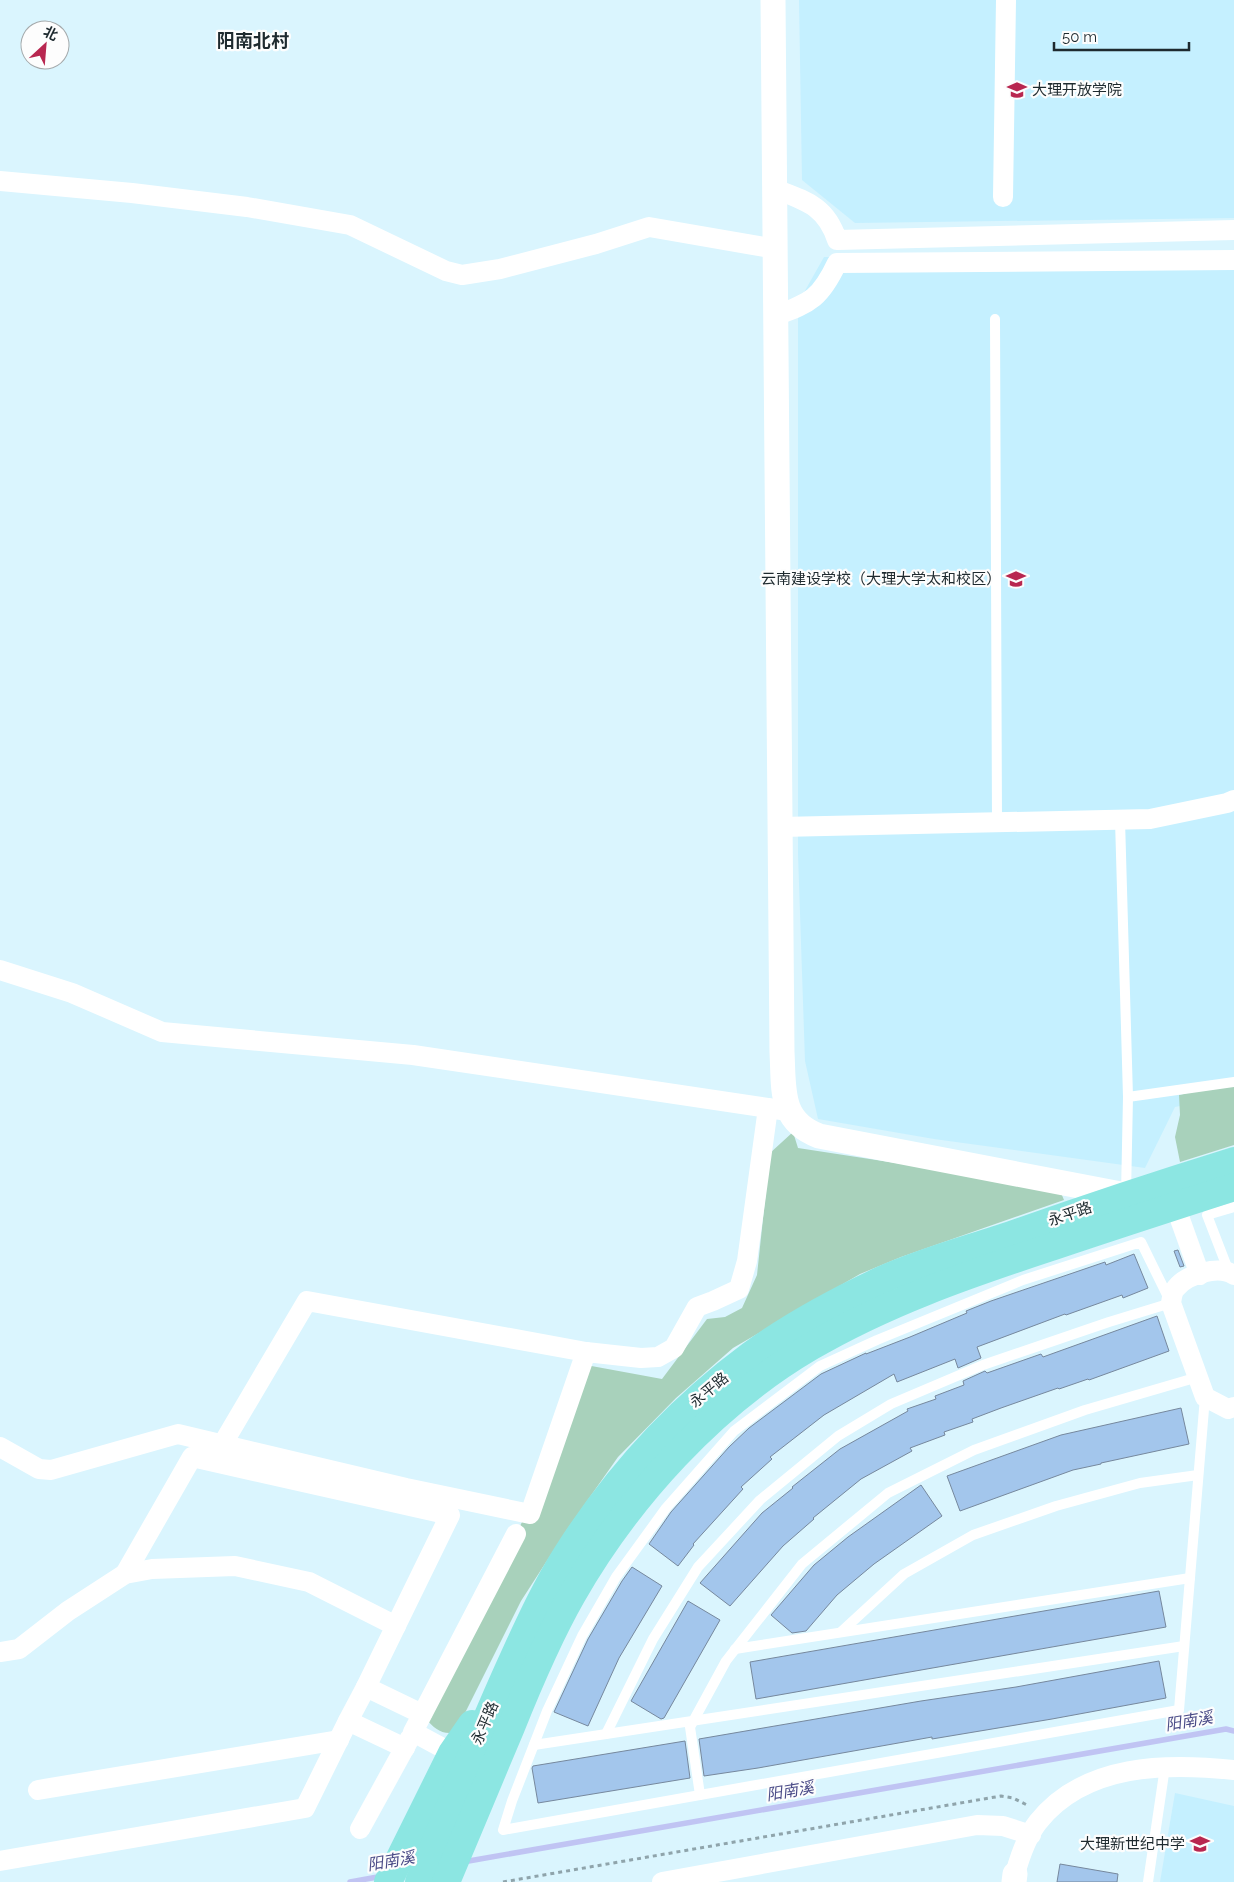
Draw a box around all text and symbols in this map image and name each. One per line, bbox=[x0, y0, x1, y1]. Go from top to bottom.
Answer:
north arrow bbox=[20, 20, 70, 70]
scale bar bbox=[1054, 20, 1189, 52]
text: 北 bbox=[41, 23, 60, 44]
text: 50 m bbox=[1062, 28, 1097, 46]
district label: 阳南北村 bbox=[217, 30, 289, 51]
school or university icon: 大理开放学院 bbox=[1006, 79, 1028, 101]
place label: 大理开放学院 bbox=[1032, 81, 1122, 99]
school or university icon: 云南建设学校（大理大学太和校区） bbox=[1005, 568, 1027, 590]
place label: 云南建设学校（大理大学太和校区） bbox=[761, 570, 1001, 588]
street label: 永平路 bbox=[1046, 1198, 1094, 1230]
street label: 永平路 bbox=[686, 1369, 732, 1411]
street label: 永平路 bbox=[468, 1699, 502, 1747]
water label: 阳南溪 bbox=[1164, 1707, 1216, 1735]
water label: 阳南溪 bbox=[765, 1777, 817, 1805]
school or university icon: 大理新世纪中学 bbox=[1189, 1833, 1211, 1855]
place label: 大理新世纪中学 bbox=[1080, 1835, 1185, 1853]
water label: 阳南溪 bbox=[366, 1847, 418, 1875]

